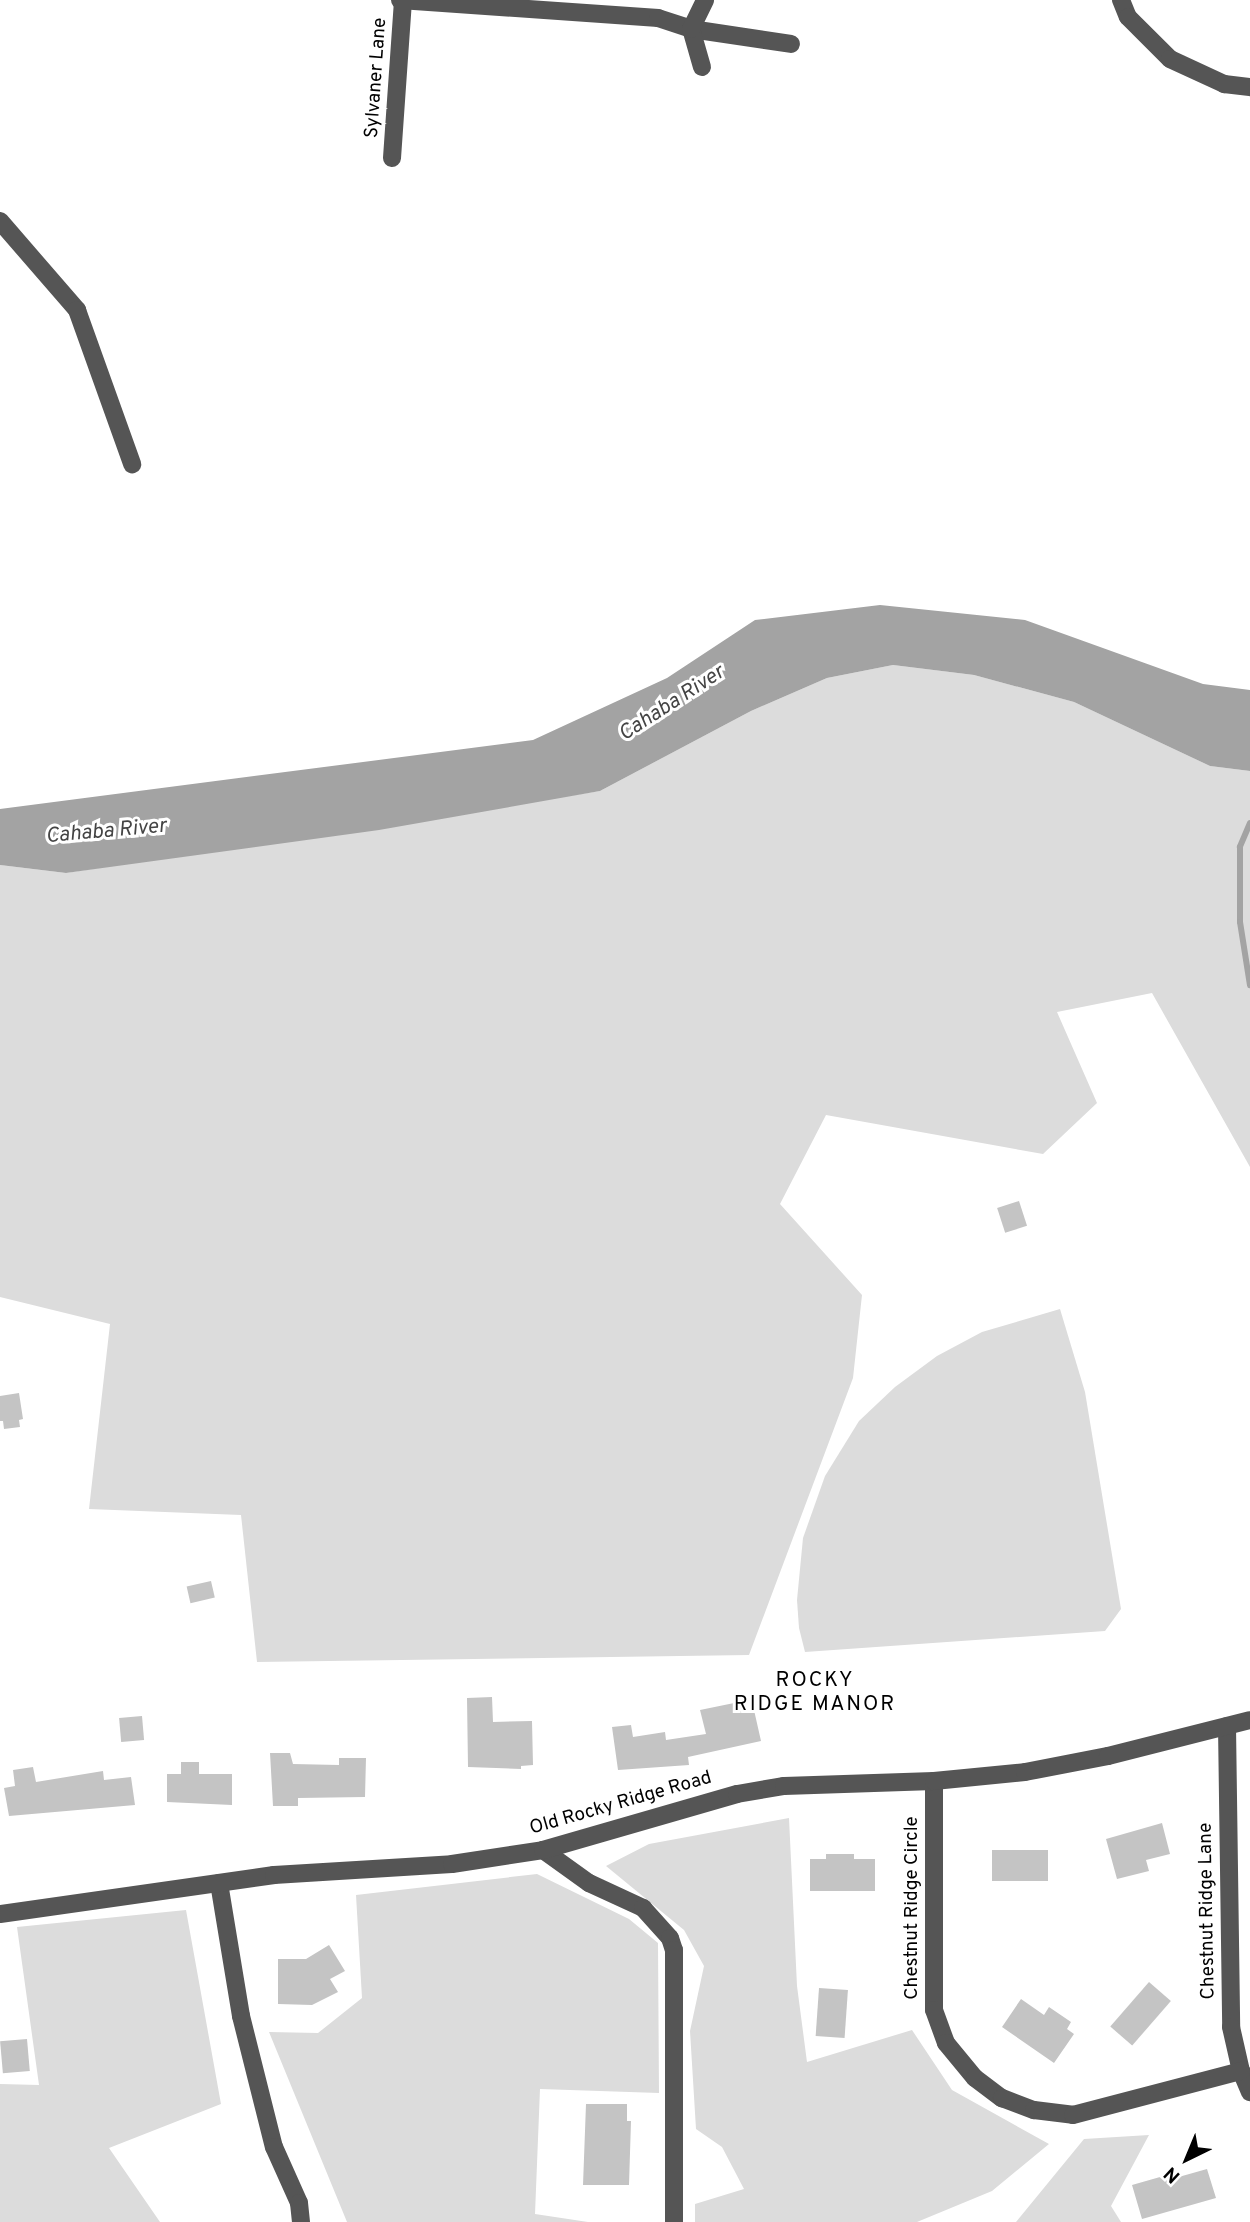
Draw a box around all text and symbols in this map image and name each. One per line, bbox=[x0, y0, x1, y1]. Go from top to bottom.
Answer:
street label: Sylvaner Lane bbox=[361, 17, 393, 139]
water label: Cahaba River bbox=[614, 661, 730, 747]
water label: Cahaba River bbox=[45, 814, 167, 850]
district label: ROCKY RIDGE MANOR bbox=[735, 1668, 895, 1718]
street label: Old Rocky Ridge Road bbox=[527, 1767, 715, 1841]
street label: Chestnut Ridge Circle bbox=[902, 1816, 924, 2000]
street label: Chestnut Ridge Lane bbox=[1195, 1822, 1221, 2000]
north arrow bbox=[1152, 2124, 1222, 2194]
text: N bbox=[1160, 2161, 1186, 2188]

